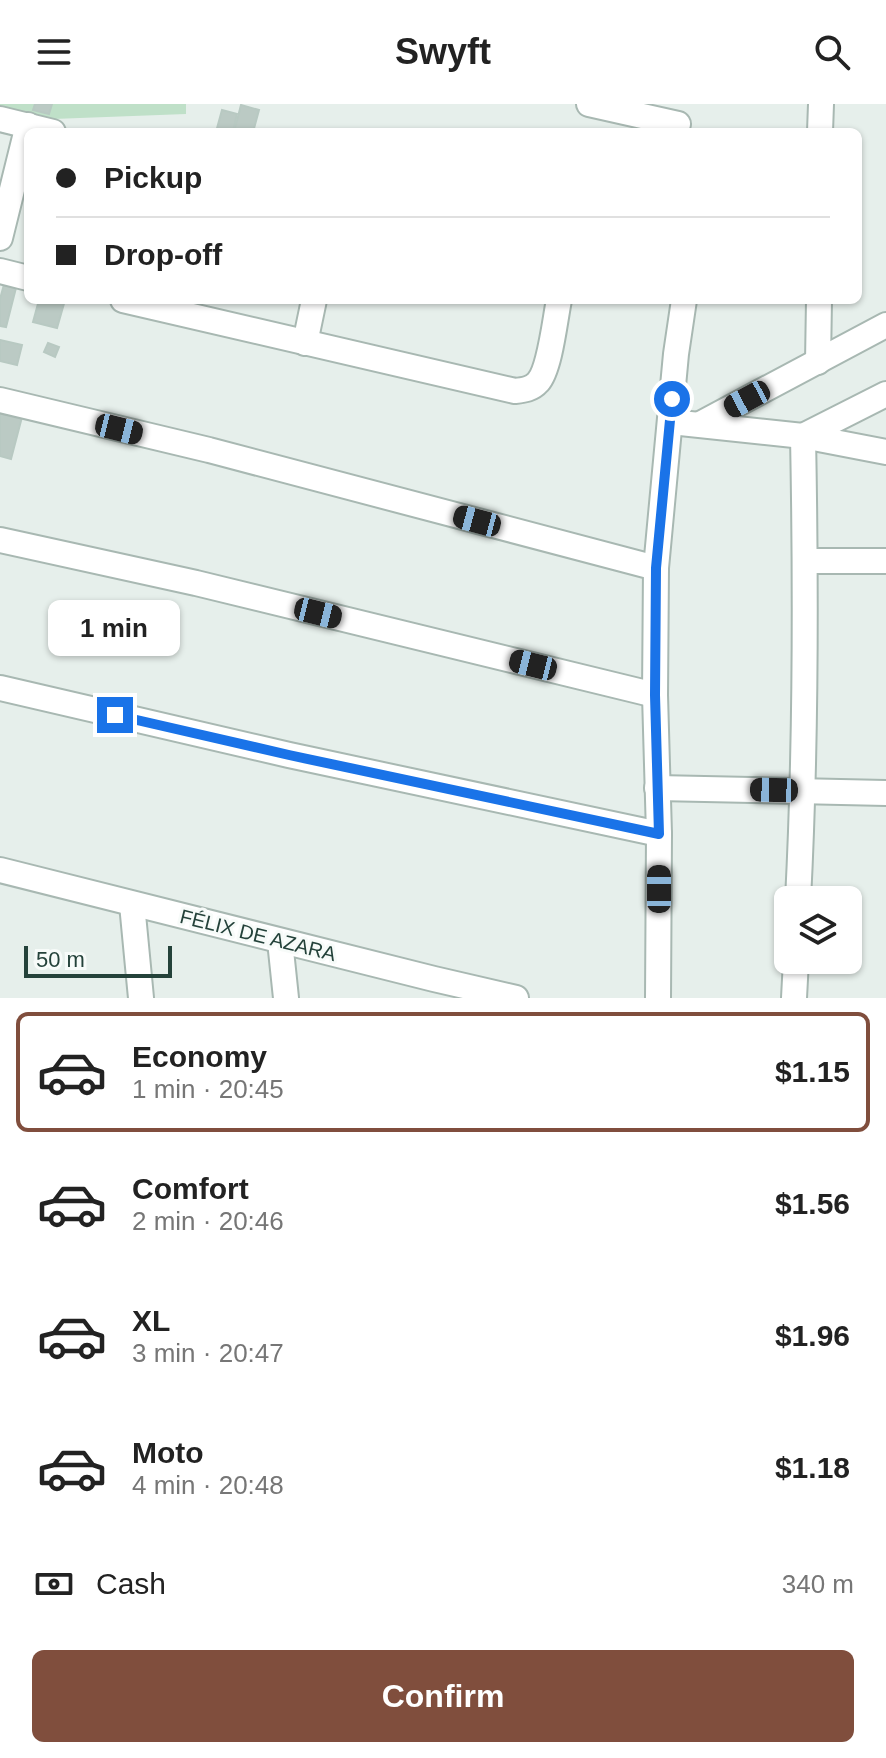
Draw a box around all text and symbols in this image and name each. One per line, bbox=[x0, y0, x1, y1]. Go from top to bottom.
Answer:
icon: menu bbox=[32, 30, 76, 74]
icon: search bbox=[810, 30, 854, 74]
text: Swyft bbox=[395, 31, 491, 72]
text: Pickup bbox=[104, 161, 202, 194]
text: Drop-off bbox=[104, 238, 222, 271]
car bbox=[720, 377, 774, 421]
route start bbox=[654, 381, 690, 417]
car bbox=[93, 412, 145, 446]
car bbox=[451, 503, 503, 539]
car bbox=[292, 596, 344, 630]
callout: 1 min bbox=[49, 599, 181, 655]
text: 1 min bbox=[80, 613, 148, 643]
car bbox=[507, 648, 559, 682]
route end bbox=[97, 697, 133, 733]
car bbox=[750, 778, 798, 802]
car bbox=[647, 865, 671, 913]
map controls bbox=[774, 886, 862, 974]
button: layers bbox=[774, 886, 862, 974]
street label: FÉLIX DE AZARA bbox=[178, 905, 339, 965]
scale bar bbox=[24, 942, 172, 978]
text: 50 m bbox=[36, 947, 85, 972]
icon: car bbox=[36, 1036, 108, 1108]
text: Economy bbox=[132, 1040, 267, 1073]
text: $1.15 bbox=[775, 1055, 850, 1088]
text: 1 min · 20:45 bbox=[132, 1074, 284, 1104]
icon: car bbox=[36, 1168, 108, 1240]
text: Comfort bbox=[132, 1172, 249, 1205]
text: $1.56 bbox=[775, 1187, 850, 1220]
text: 2 min · 20:46 bbox=[132, 1206, 284, 1236]
icon: car bbox=[36, 1300, 108, 1372]
text: XL bbox=[132, 1304, 170, 1337]
text: $1.96 bbox=[775, 1319, 850, 1352]
text: 3 min · 20:47 bbox=[132, 1338, 284, 1368]
icon: car bbox=[36, 1432, 108, 1504]
text: Moto bbox=[132, 1436, 204, 1469]
text: $1.18 bbox=[775, 1451, 850, 1484]
text: 4 min · 20:48 bbox=[132, 1470, 284, 1500]
icon: cash bbox=[32, 1562, 76, 1606]
text: Cash bbox=[96, 1567, 166, 1600]
text: 340 m bbox=[782, 1569, 854, 1599]
button: Confirm bbox=[32, 1650, 854, 1742]

